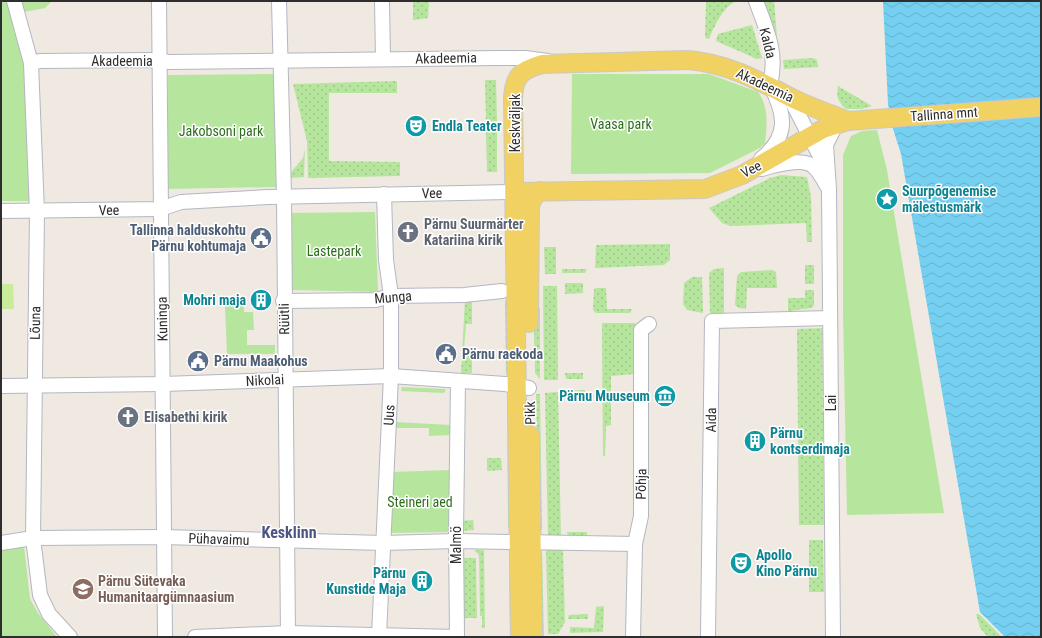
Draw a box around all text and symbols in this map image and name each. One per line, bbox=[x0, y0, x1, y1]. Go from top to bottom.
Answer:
street label: Kalda bbox=[756, 26, 780, 60]
street label: Akadeemia bbox=[415, 49, 477, 67]
street label: Akadeemia bbox=[91, 53, 153, 69]
street label: Akadeemia bbox=[734, 65, 796, 105]
street label: Keskväljak bbox=[507, 93, 523, 152]
street label: Tallinna mnt bbox=[910, 104, 978, 124]
theatre icon: Endla Teater bbox=[403, 113, 429, 139]
park label: Vaasa park bbox=[590, 116, 652, 132]
place label: Endla Teater bbox=[432, 118, 502, 134]
park label: Jakobsoni park bbox=[179, 123, 264, 139]
street label: Vee bbox=[738, 157, 764, 181]
place label: Suurpõgenemise mälestusmärk bbox=[902, 183, 996, 215]
street label: Vee bbox=[422, 185, 443, 201]
place icon: Suurpõgenemise mälestusmärk bbox=[874, 186, 900, 212]
street label: Vee bbox=[99, 202, 120, 218]
place label: Pärnu Suurmärter Katariina kirik bbox=[424, 216, 524, 248]
church icon: Pärnu Suurmärter Katariina kirik bbox=[395, 219, 421, 245]
place label: Tallinna halduskohtu Pärnu kohtumaja bbox=[130, 222, 246, 254]
public building icon: Tallinna halduskohtu Pärnu kohtumaja bbox=[248, 225, 274, 251]
park label: Lastepark bbox=[307, 243, 362, 259]
building icon: Mohri maja bbox=[248, 287, 274, 313]
street label: Munga bbox=[374, 287, 412, 307]
place label: Mohri maja bbox=[183, 292, 246, 308]
street label: Kuninga bbox=[154, 297, 170, 341]
street label: Rüütli bbox=[276, 303, 292, 335]
street label: Lõuna bbox=[27, 306, 43, 340]
public building icon: Pärnu raekoda bbox=[433, 341, 459, 367]
place label: Pärnu raekoda bbox=[462, 346, 543, 362]
public building icon: Pärnu Maakohus bbox=[185, 348, 211, 374]
place label: Pärnu Maakohus bbox=[214, 353, 308, 369]
street label: Nikolai bbox=[245, 371, 285, 389]
museum icon: Pärnu Muuseum bbox=[652, 383, 678, 409]
place label: Pärnu Muuseum bbox=[559, 388, 650, 404]
street label: Lai bbox=[823, 395, 839, 411]
street label: Pikk bbox=[522, 400, 538, 425]
church icon: Elisabethi kirik bbox=[115, 404, 141, 430]
street label: Uus bbox=[380, 404, 398, 426]
street label: Aida bbox=[703, 407, 719, 433]
place label: Elisabethi kirik bbox=[144, 409, 228, 425]
place label: Pärnu kontserdimaja bbox=[770, 425, 850, 457]
building icon: Pärnu kontserdimaja bbox=[742, 428, 768, 454]
street label: Põhja bbox=[633, 468, 649, 500]
park label: Steineri aed bbox=[387, 494, 453, 510]
district label: Kesklinn bbox=[261, 523, 317, 542]
street label: Malmö bbox=[448, 526, 464, 564]
street label: Pühavaimu bbox=[188, 530, 250, 548]
place label: Apollo Kino Pärnu bbox=[756, 547, 817, 579]
theatre icon: Apollo Kino Pärnu bbox=[728, 550, 754, 576]
place label: Pärnu Kunstide Maja bbox=[326, 565, 406, 597]
building icon: Pärnu Kunstide Maja bbox=[409, 568, 435, 594]
place label: Pärnu Sütevaka Humanitaargümnaasium bbox=[98, 573, 234, 605]
school or university icon: Pärnu Sütevaka Humanitaargümnaasium bbox=[70, 576, 96, 602]

